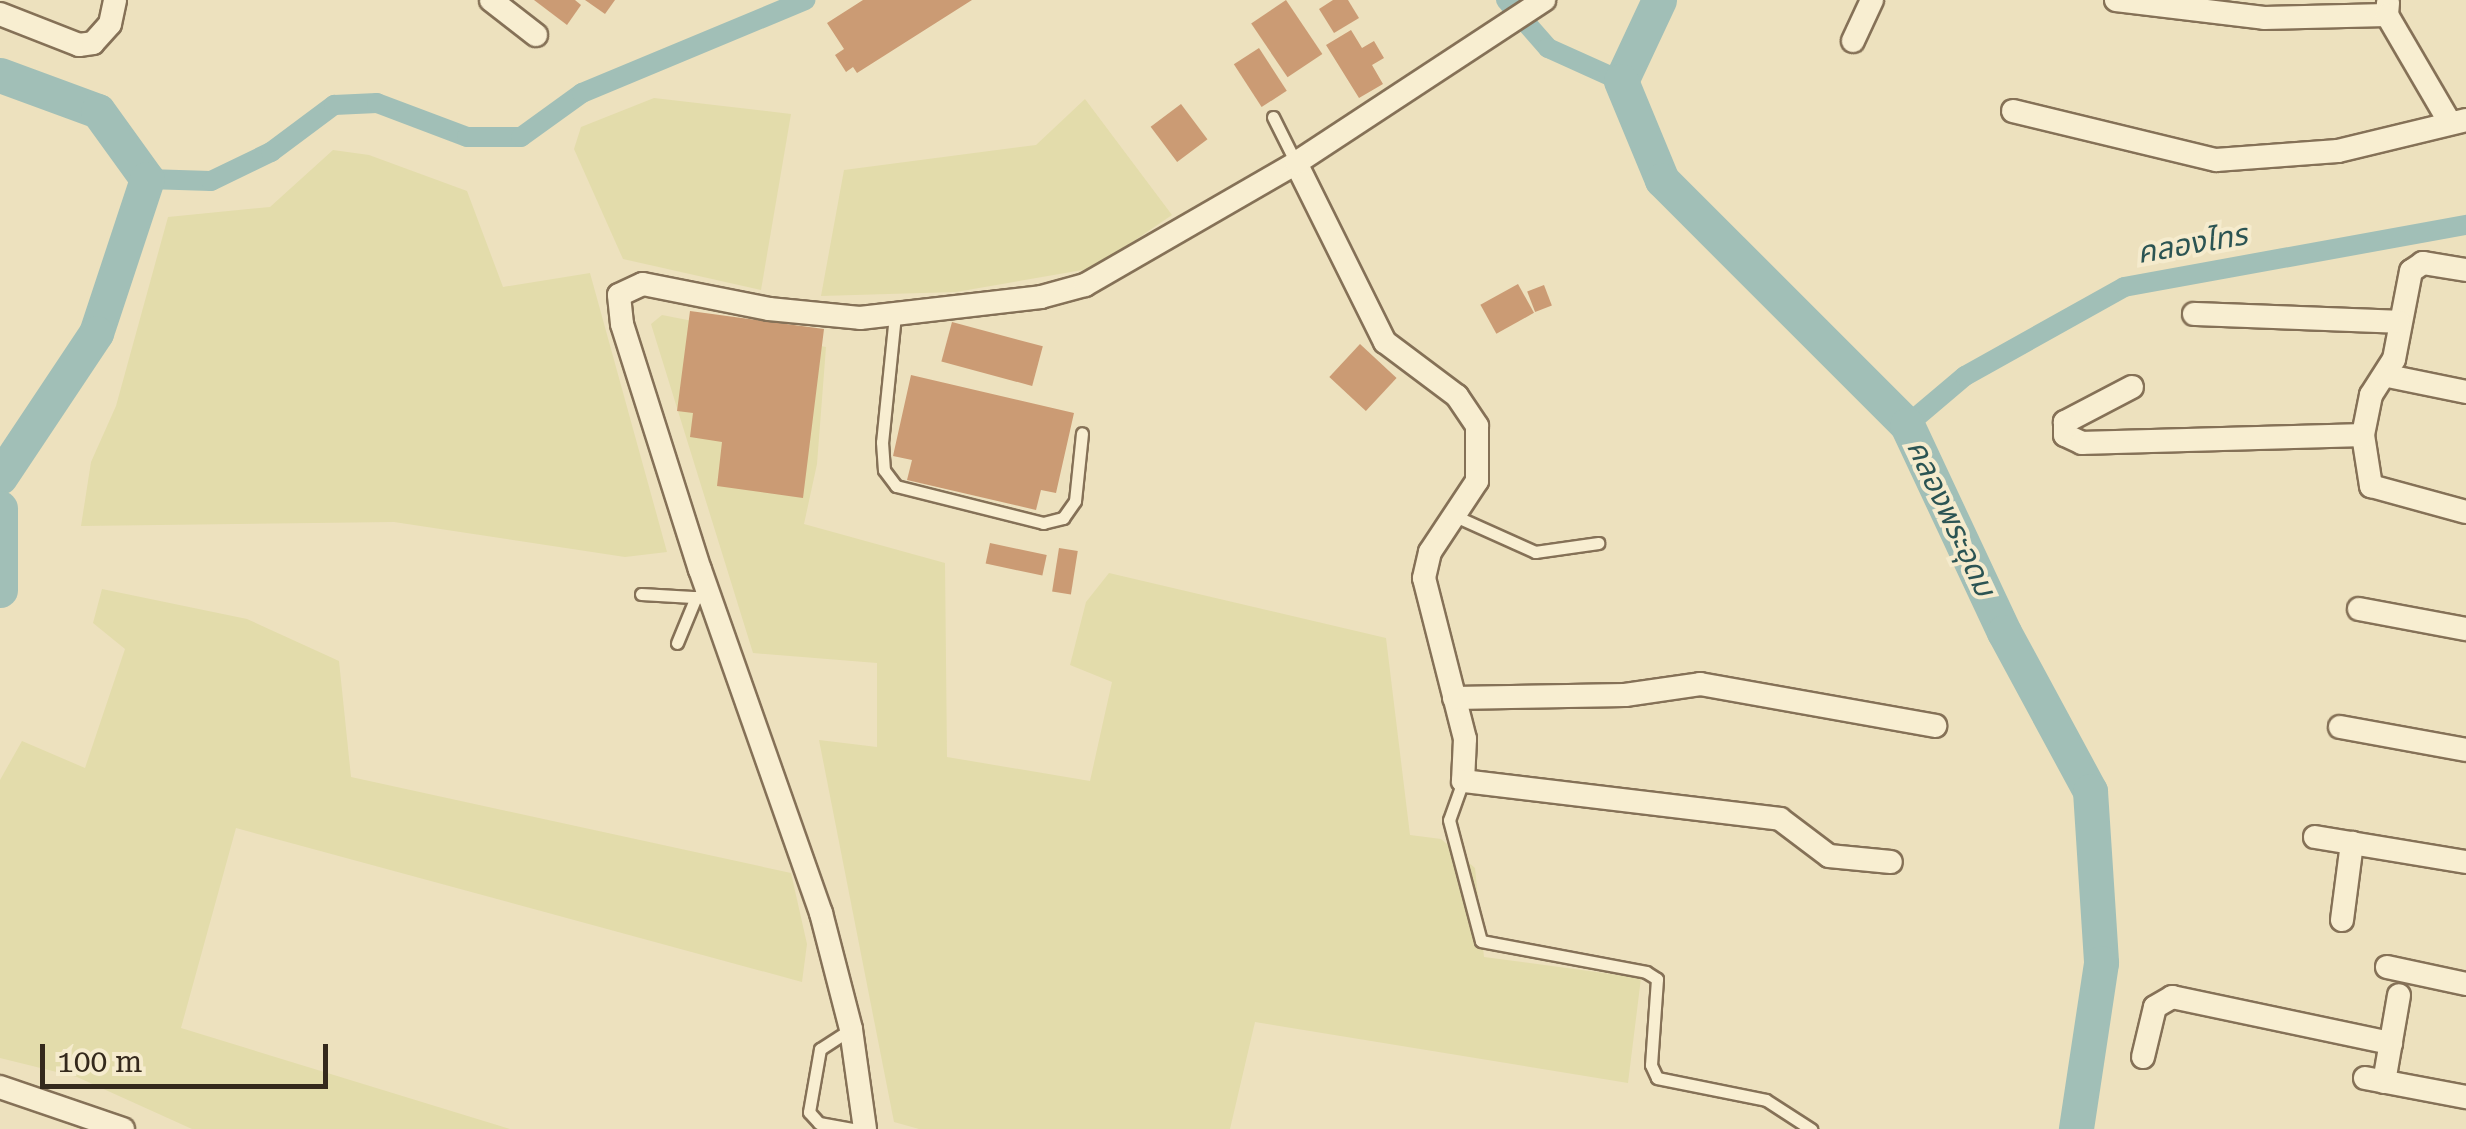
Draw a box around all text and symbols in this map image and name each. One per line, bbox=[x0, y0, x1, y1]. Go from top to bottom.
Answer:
water label: คลองไทร bbox=[2134, 217, 2250, 271]
water label: คลองพระอุดม bbox=[1899, 434, 2003, 602]
scale bar bbox=[45, 1024, 332, 1086]
text: 100 m bbox=[57, 1044, 142, 1079]

